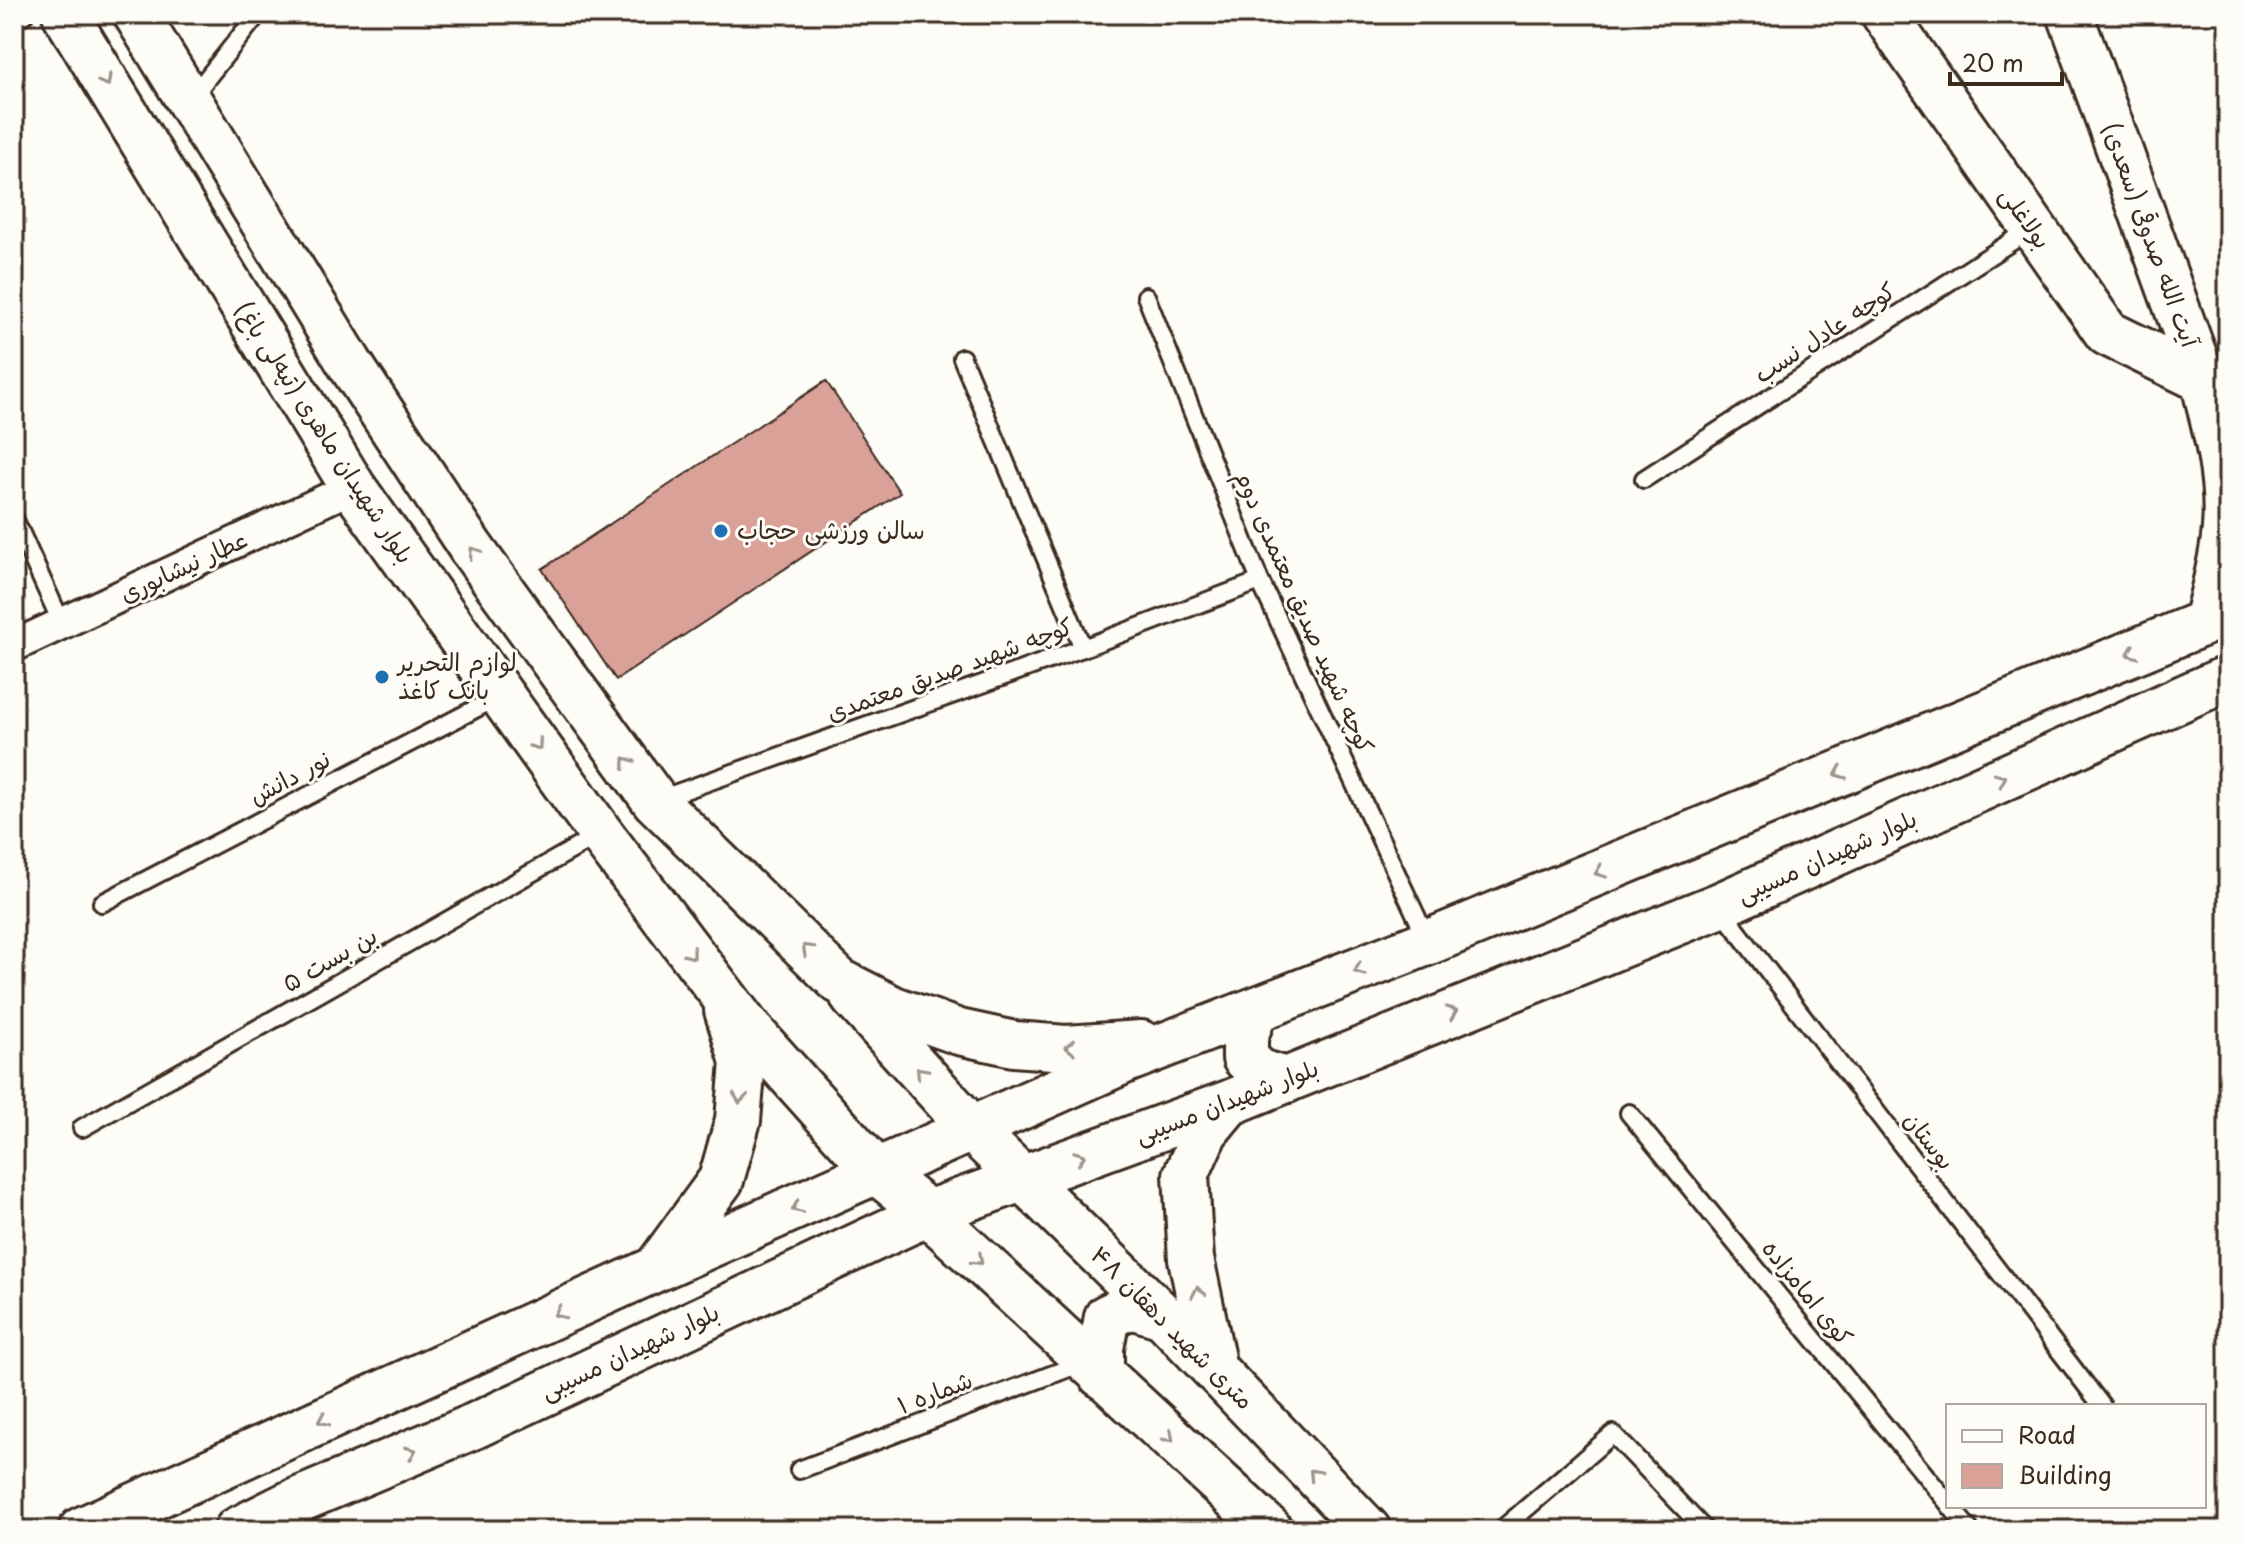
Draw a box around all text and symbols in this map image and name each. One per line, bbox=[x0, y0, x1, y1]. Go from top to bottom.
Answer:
scale bar bbox=[1950, 36, 2062, 86]
text: 20 m bbox=[1962, 44, 2024, 80]
one-way arrow bbox=[96, 72, 111, 87]
street label: آیت الله صدوقی (سعدی) bbox=[2095, 117, 2210, 353]
street label: بولاغلی bbox=[1992, 178, 2061, 255]
street label: کوچه عادل نسب bbox=[1746, 272, 1902, 391]
street label: بلوار شهیدان ماهری (تپه‌لی باغ) bbox=[226, 294, 424, 571]
street label: کوچه شهید صدیق معتمدی دوم bbox=[1224, 464, 1385, 760]
place label: سالن ورزشی حجاب bbox=[737, 511, 925, 547]
street label: عطار نیشابوری bbox=[113, 520, 253, 611]
marker: سالن ورزشی حجاب bbox=[712, 522, 730, 540]
one-way arrow bbox=[469, 546, 484, 560]
street label: کوچه شهید صدیق معتمدی bbox=[821, 607, 1077, 729]
place label: لوازم التحریر بانک کاغذ bbox=[396, 643, 517, 707]
one-way arrow bbox=[2126, 643, 2140, 659]
marker: لوازم التحریر بانک کاغذ bbox=[373, 668, 391, 686]
one-way arrow bbox=[527, 736, 542, 750]
street label: نور دانش bbox=[242, 740, 336, 813]
one-way arrow bbox=[622, 757, 637, 771]
one-way arrow bbox=[1834, 764, 1848, 780]
one-way arrow bbox=[1993, 773, 2007, 789]
street label: بلوار شهیدان مسیبی bbox=[1730, 799, 1922, 911]
one-way arrow bbox=[1594, 862, 1608, 879]
street label: بن بست ۵ bbox=[275, 917, 383, 1000]
one-way arrow bbox=[802, 944, 816, 958]
one-way arrow bbox=[681, 945, 696, 960]
one-way arrow bbox=[1353, 960, 1367, 976]
one-way arrow bbox=[1444, 1006, 1458, 1022]
one-way arrow bbox=[1063, 1038, 1076, 1056]
street label: بلوار شهیدان مسیبی bbox=[1129, 1049, 1323, 1152]
one-way arrow bbox=[916, 1067, 930, 1082]
one-way arrow bbox=[731, 1092, 748, 1105]
street label: بوستان bbox=[1896, 1103, 1965, 1177]
one-way arrow bbox=[1072, 1151, 1086, 1167]
one-way arrow bbox=[791, 1198, 805, 1214]
street label: کوی امامزاده bbox=[1754, 1231, 1863, 1353]
street label: ۴۸ متری شهید دهقان bbox=[1083, 1237, 1263, 1417]
one-way arrow bbox=[969, 1251, 983, 1266]
one-way arrow bbox=[1190, 1286, 1207, 1299]
street label: بلوار شهیدان مسیبی bbox=[534, 1293, 725, 1407]
one-way arrow bbox=[553, 1303, 568, 1319]
street label: شماره ۱ bbox=[891, 1360, 977, 1422]
legend bbox=[1946, 1404, 2206, 1508]
one-way arrow bbox=[316, 1411, 331, 1427]
text: Road bbox=[2018, 1416, 2076, 1452]
one-way arrow bbox=[1160, 1427, 1174, 1442]
one-way arrow bbox=[403, 1446, 417, 1462]
text: Building bbox=[2018, 1456, 2112, 1492]
one-way arrow bbox=[1310, 1468, 1324, 1483]

